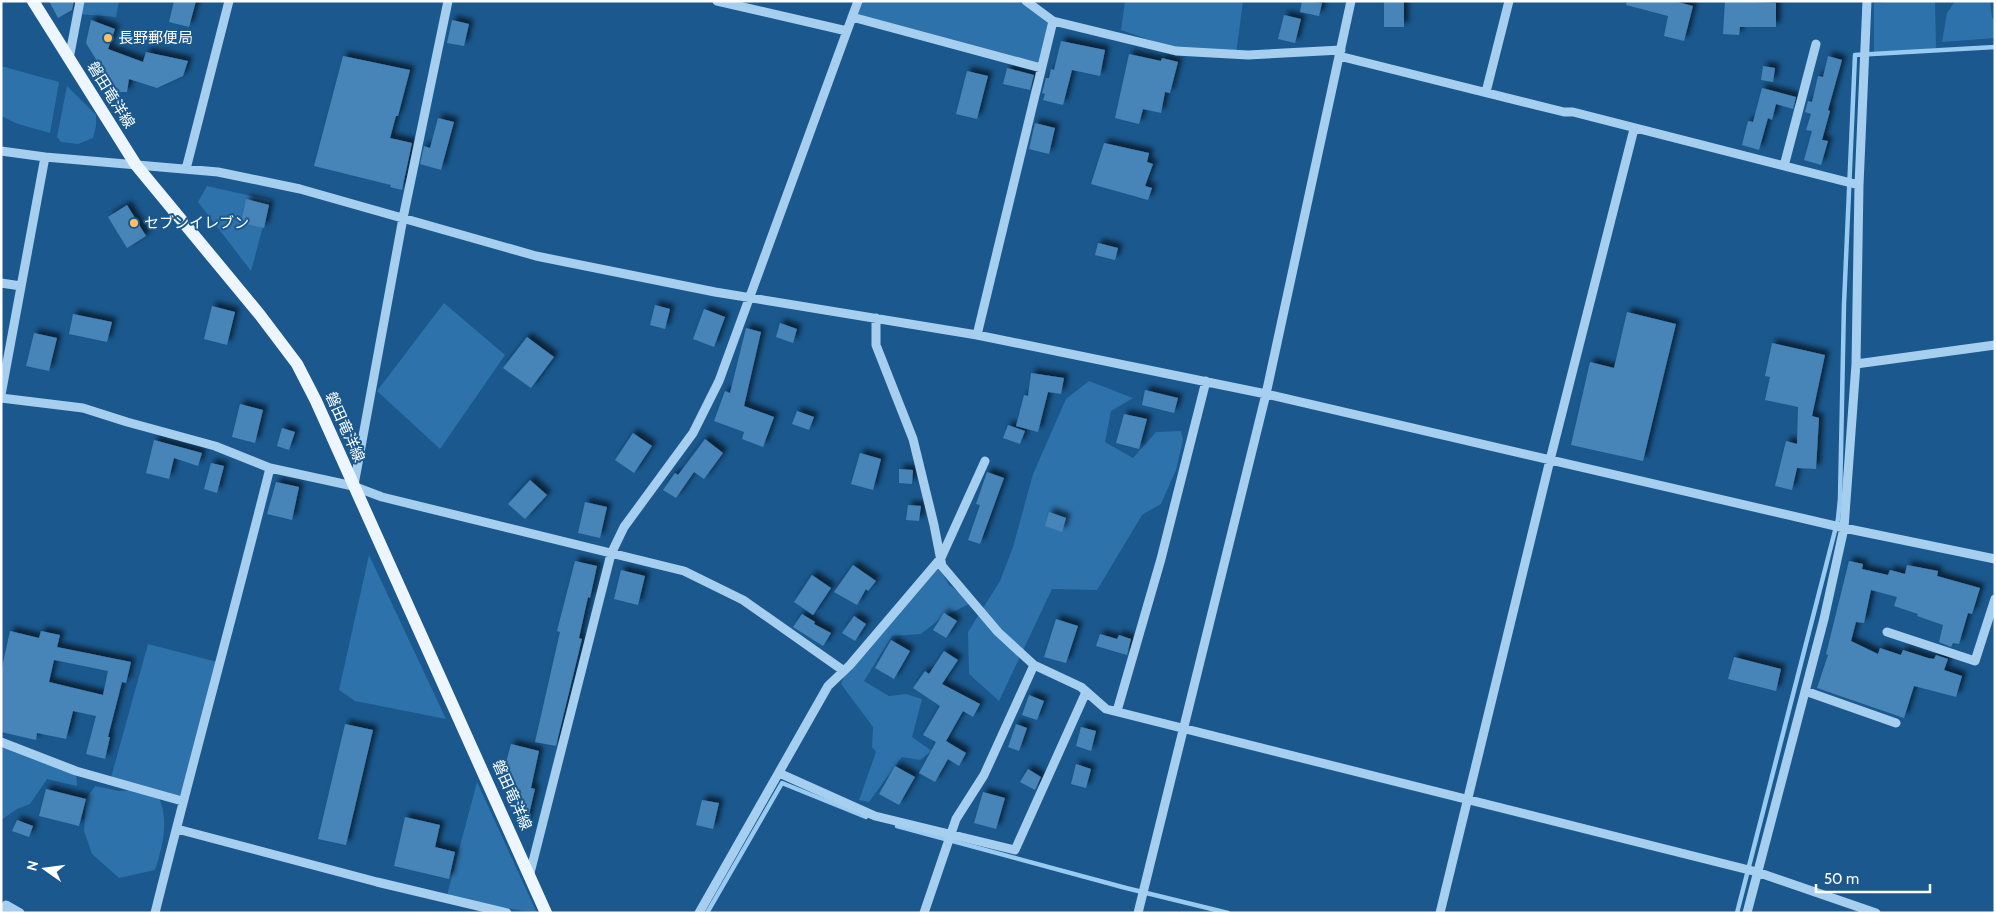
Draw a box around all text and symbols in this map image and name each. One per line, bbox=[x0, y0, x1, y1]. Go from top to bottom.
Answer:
place label: 長野郵便局 bbox=[118, 29, 193, 47]
marker: 長野郵便局 bbox=[102, 32, 114, 44]
street label: 磐田竜洋線 bbox=[83, 58, 139, 132]
place label: セブンイレブン bbox=[144, 214, 249, 232]
marker: セブンイレブン bbox=[128, 217, 140, 229]
street label: 磐田竜洋線 bbox=[322, 389, 368, 465]
street label: 磐田竜洋線 bbox=[489, 757, 535, 833]
north arrow bbox=[20, 844, 70, 894]
text: N bbox=[22, 859, 42, 873]
scale bar bbox=[1816, 862, 1930, 894]
text: 50 m bbox=[1824, 870, 1859, 888]

